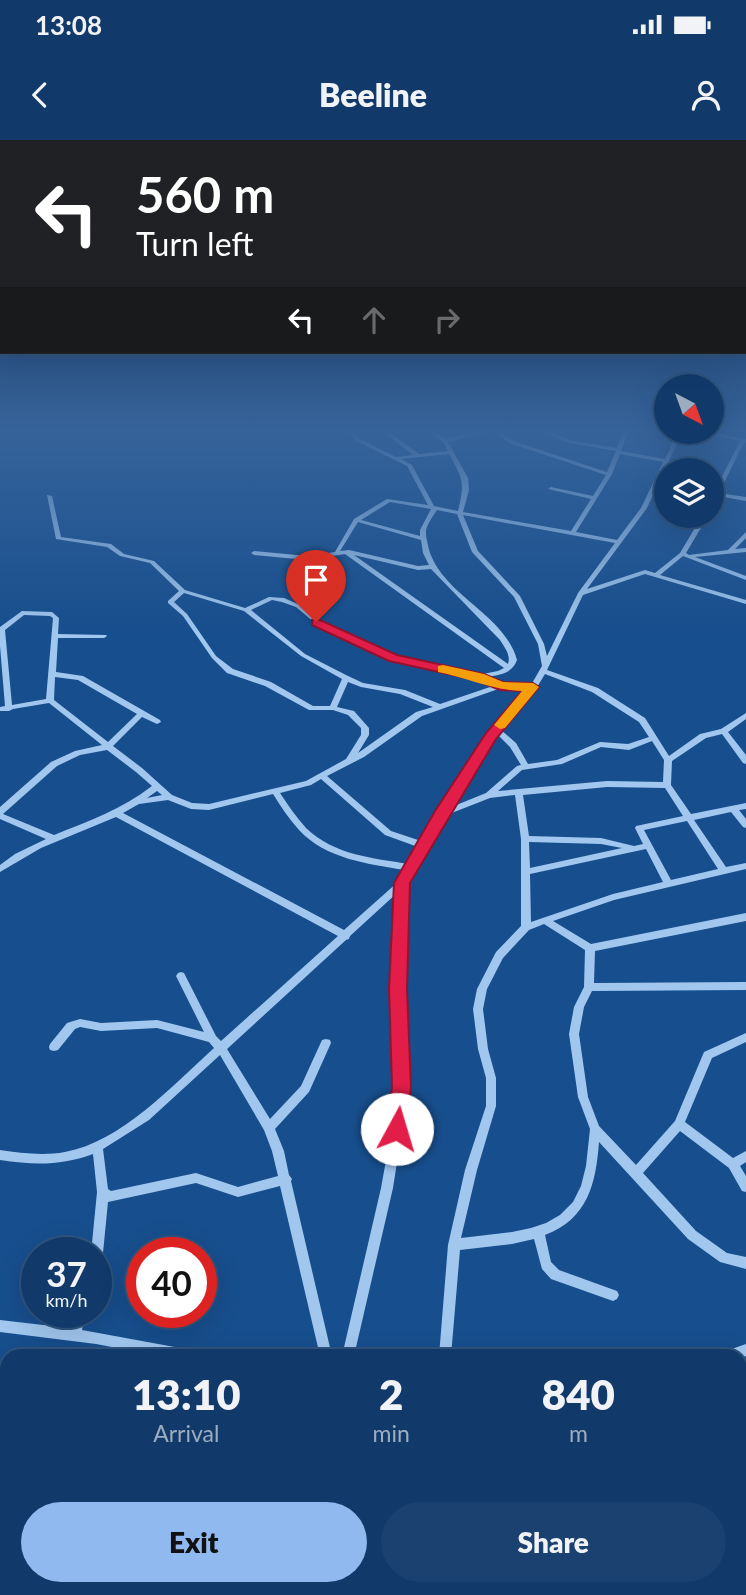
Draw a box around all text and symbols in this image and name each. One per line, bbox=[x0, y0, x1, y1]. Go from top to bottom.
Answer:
text: 13:08 bbox=[35, 9, 102, 41]
text: Beeline bbox=[319, 75, 427, 114]
icon: back bbox=[21, 76, 59, 114]
icon: person bbox=[687, 76, 725, 114]
text: 560 m bbox=[136, 165, 274, 223]
icon: left bbox=[21, 168, 112, 259]
text: Turn left bbox=[136, 224, 253, 263]
icon: left bbox=[282, 301, 320, 339]
icon: ahead bbox=[355, 301, 393, 339]
icon: right bbox=[428, 301, 466, 339]
north arrow bbox=[654, 374, 724, 444]
map controls bbox=[654, 374, 724, 528]
button: layers bbox=[654, 458, 724, 528]
pin bbox=[286, 550, 346, 622]
icon: arrive bbox=[297, 561, 335, 599]
position arrow bbox=[360, 1092, 434, 1166]
speed limit sign: 40 bbox=[126, 1237, 217, 1328]
text: 37 bbox=[46, 1252, 87, 1294]
text: km/h bbox=[45, 1289, 88, 1311]
text: 13:10 bbox=[132, 1369, 241, 1419]
text: 2 bbox=[379, 1369, 403, 1419]
text: 840 bbox=[542, 1369, 615, 1419]
text: Arrival bbox=[153, 1419, 219, 1447]
text: min bbox=[373, 1419, 410, 1447]
text: m bbox=[569, 1419, 588, 1447]
button: Exit bbox=[21, 1502, 367, 1582]
button: Share bbox=[381, 1502, 726, 1582]

